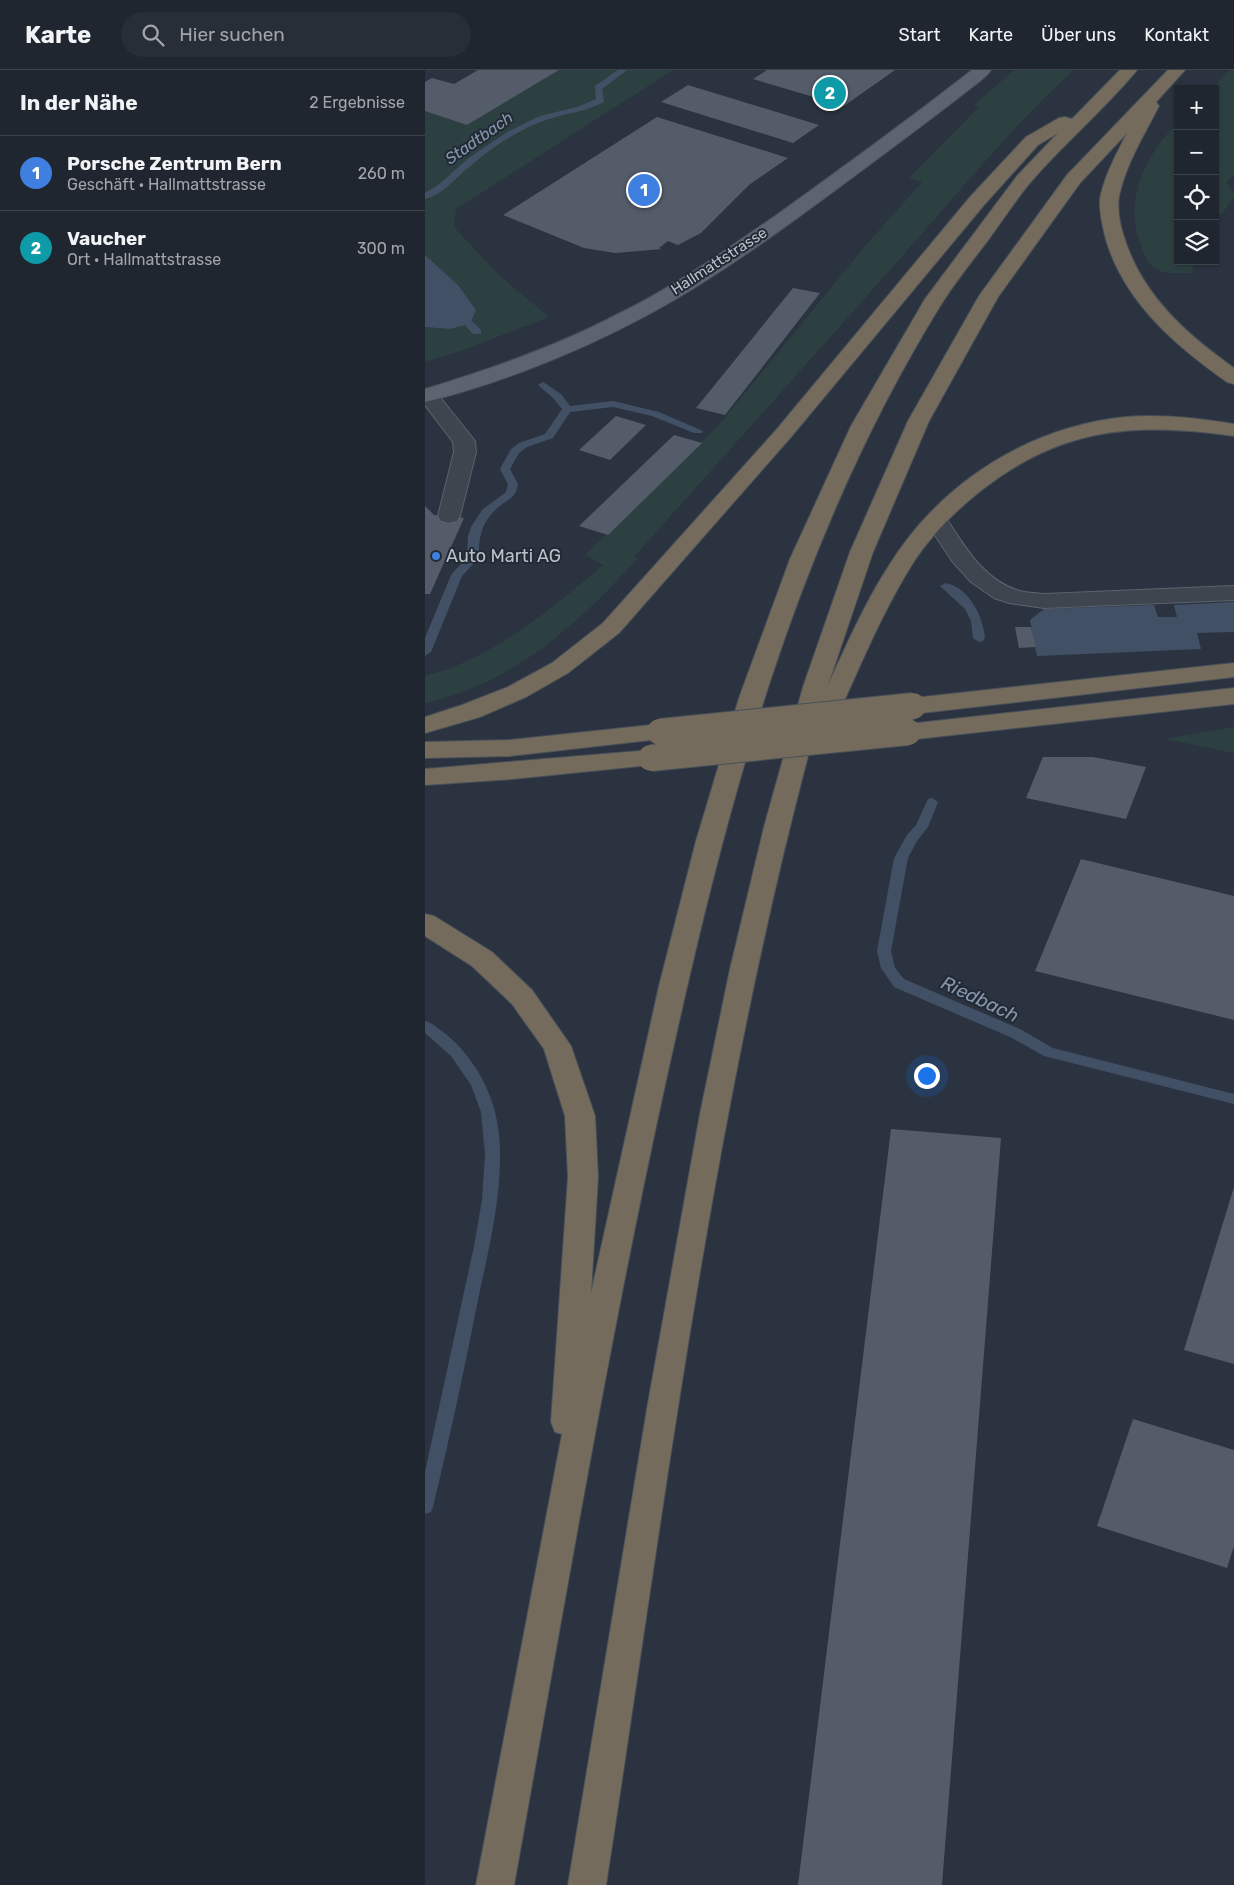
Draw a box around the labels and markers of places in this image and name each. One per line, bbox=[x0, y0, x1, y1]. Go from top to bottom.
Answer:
pin: 2 bbox=[814, 74, 846, 112]
pin: 1 bbox=[628, 171, 660, 209]
place label: Auto Marti AG bbox=[446, 545, 561, 567]
marker: Auto Marti AG bbox=[430, 550, 442, 562]

